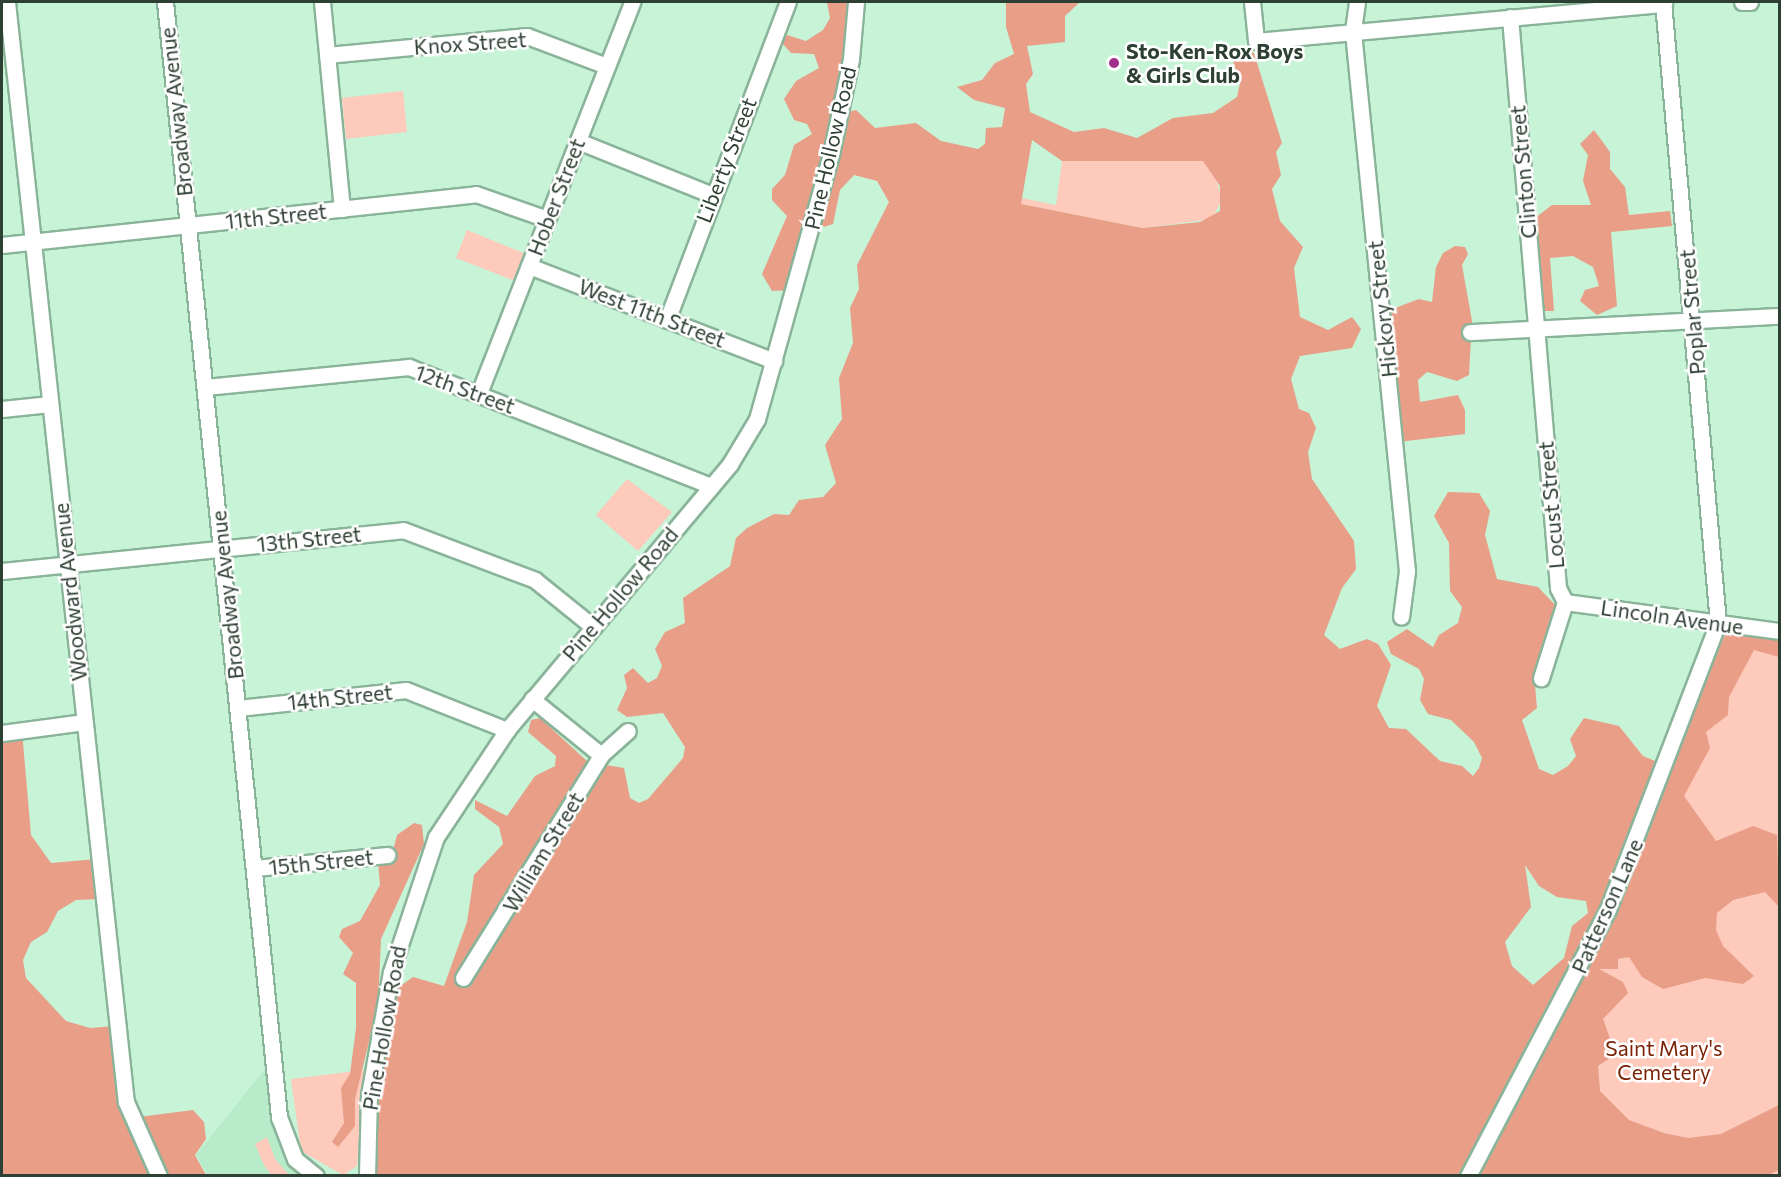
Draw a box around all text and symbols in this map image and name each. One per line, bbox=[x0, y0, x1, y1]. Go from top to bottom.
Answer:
street label: Broadway Avenue bbox=[155, 26, 197, 198]
street label: Knox Street bbox=[413, 26, 527, 60]
place label: Sto-Ken-Rox Boys & Girls Club bbox=[1126, 38, 1303, 88]
marker: Sto-Ken-Rox Boys & Girls Club bbox=[1107, 56, 1121, 70]
street label: Pine Hollow Road bbox=[799, 64, 861, 232]
street label: Liberty Street bbox=[691, 94, 761, 226]
street label: Clinton Street bbox=[1505, 104, 1541, 240]
street label: Hober Street bbox=[522, 135, 590, 259]
street label: 11th Street bbox=[224, 198, 328, 234]
street label: Hickory Street bbox=[1362, 239, 1402, 379]
street label: Poplar Street bbox=[1674, 248, 1710, 376]
street label: West 11th Street bbox=[575, 273, 729, 353]
street label: 12th Street bbox=[412, 359, 518, 419]
street label: Locust Street bbox=[1533, 440, 1569, 570]
street label: Woodward Avenue bbox=[48, 502, 92, 682]
street label: Broadway Avenue bbox=[206, 509, 248, 681]
street label: 13th Street bbox=[255, 521, 363, 557]
street label: Pine Hollow Road bbox=[557, 522, 683, 666]
street label: Lincoln Avenue bbox=[1599, 595, 1745, 639]
street label: 14th Street bbox=[286, 679, 394, 715]
street label: William Street bbox=[497, 787, 589, 917]
street label: Patterson Lane bbox=[1566, 835, 1648, 977]
street label: 15th Street bbox=[267, 844, 375, 880]
street label: Pine Hollow Road bbox=[357, 944, 411, 1112]
park label: Saint Mary's Cemetery bbox=[1605, 1035, 1723, 1085]

